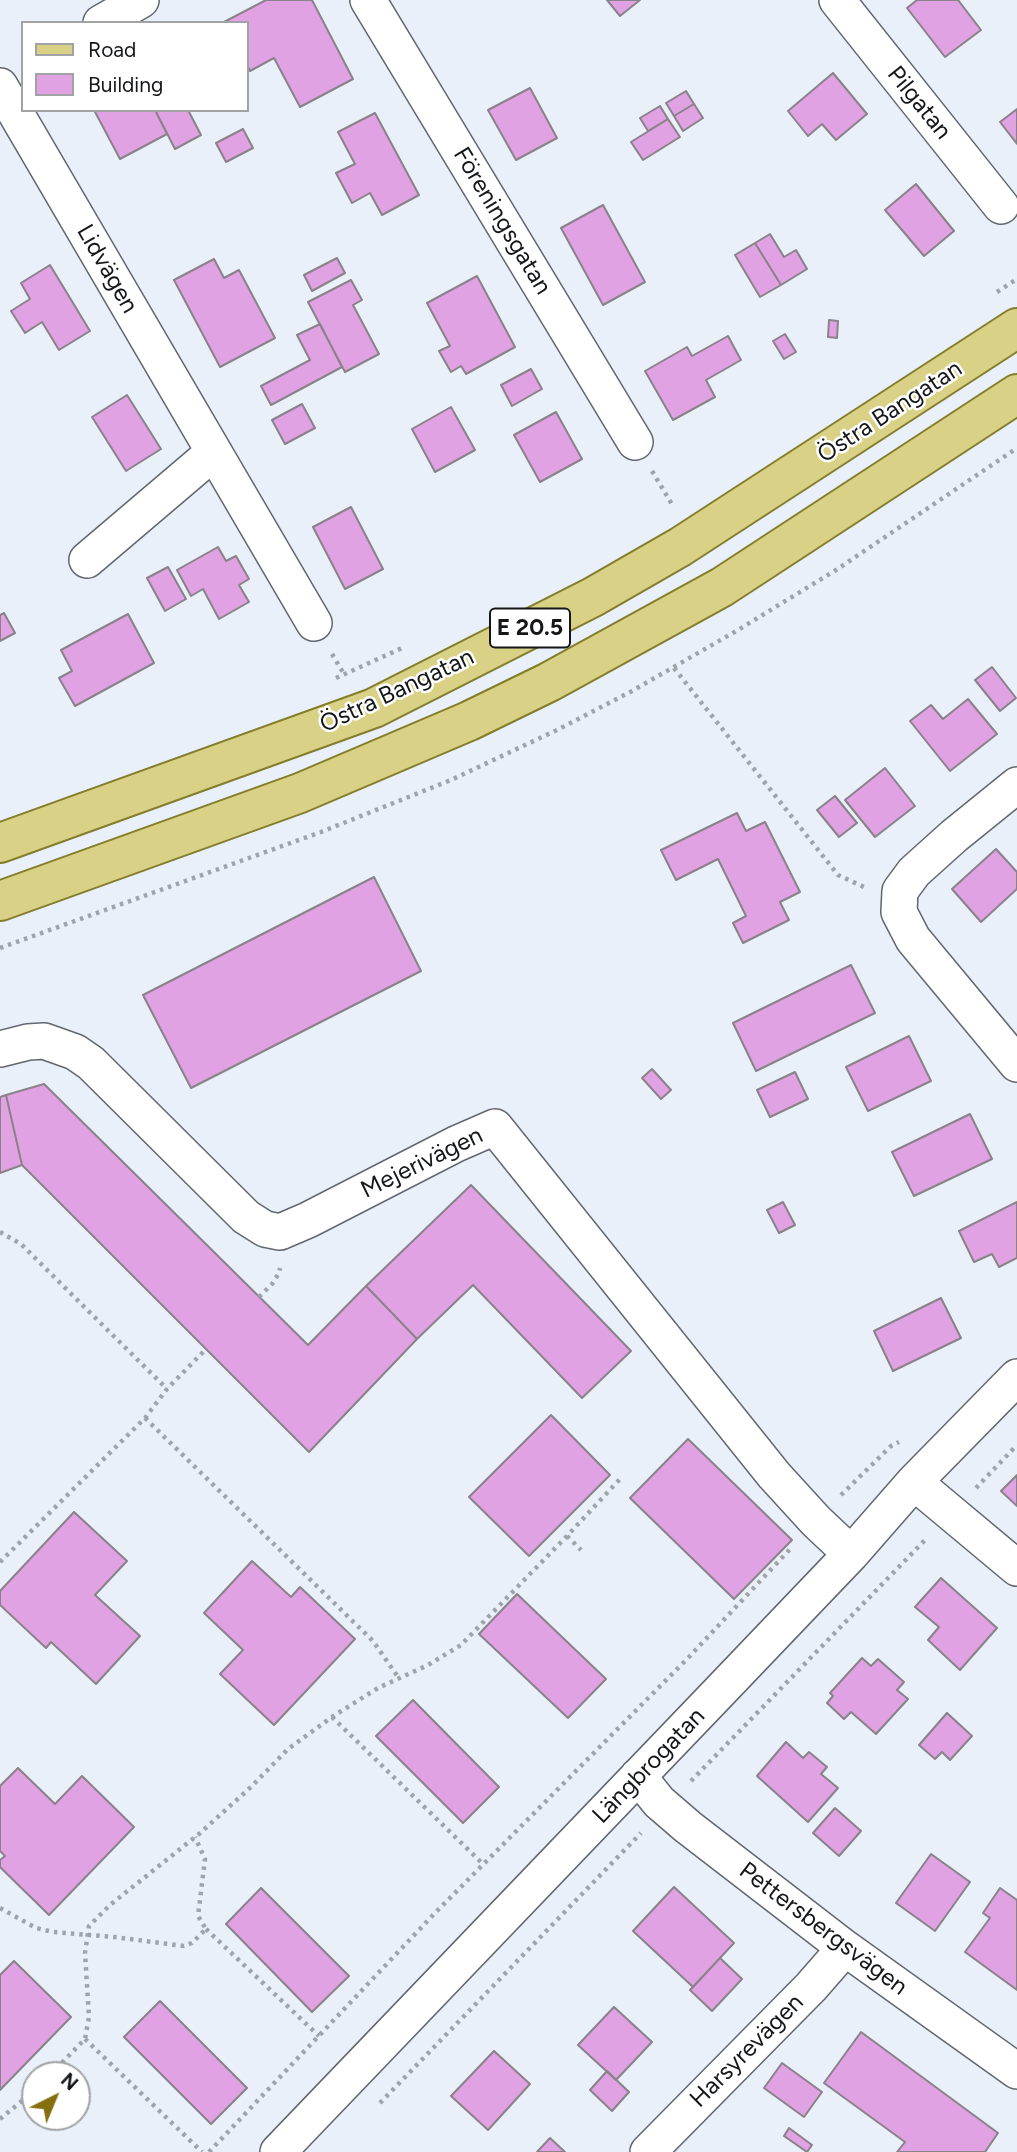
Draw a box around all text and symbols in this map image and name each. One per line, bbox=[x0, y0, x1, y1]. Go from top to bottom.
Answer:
legend bbox=[21, 21, 248, 112]
text: Road bbox=[88, 37, 136, 62]
street label: Pilgatan bbox=[881, 61, 957, 145]
text: Building bbox=[88, 72, 163, 97]
street label: Föreningsgatan bbox=[447, 142, 557, 300]
street label: Lidvägen bbox=[70, 220, 144, 318]
street label: Östra Bangatan bbox=[812, 355, 968, 469]
road number: E 20.5 bbox=[490, 608, 570, 648]
street label: Östra Bangatan bbox=[315, 643, 479, 739]
street label: Mejerivägen bbox=[356, 1121, 488, 1205]
street label: Längbrogatan bbox=[587, 1702, 711, 1830]
street label: Pettersbergsvägen bbox=[733, 1856, 913, 2002]
street label: Harsyrevägen bbox=[684, 1988, 810, 2114]
north arrow bbox=[21, 2061, 91, 2131]
text: N bbox=[56, 2068, 83, 2095]

